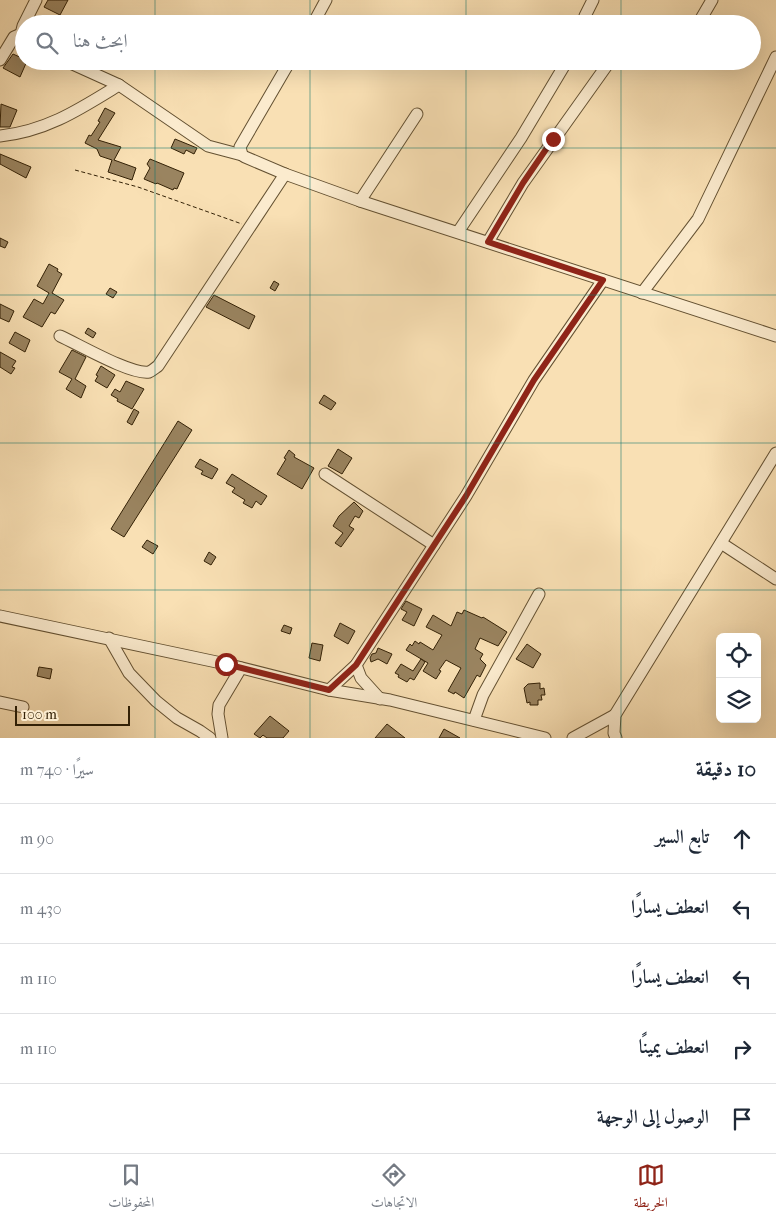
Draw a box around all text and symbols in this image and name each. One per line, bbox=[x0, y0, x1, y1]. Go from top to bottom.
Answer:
search box bbox=[15, 15, 761, 70]
icon: search bbox=[33, 29, 61, 57]
text: ابحث هنا bbox=[73, 30, 128, 52]
route end bbox=[542, 128, 565, 151]
map controls bbox=[716, 633, 761, 723]
button: locate bbox=[716, 633, 761, 678]
route start bbox=[215, 653, 238, 676]
button: layers bbox=[716, 678, 761, 723]
scale bar bbox=[15, 703, 130, 726]
text: 100 m bbox=[22, 706, 57, 723]
text: 10 دقيقة bbox=[696, 757, 756, 781]
text: سيرًا · 740 m bbox=[20, 760, 94, 779]
icon: ahead bbox=[728, 825, 756, 853]
text: تابع السير bbox=[655, 826, 709, 848]
text: 90 m bbox=[20, 829, 54, 848]
icon: left bbox=[728, 895, 756, 923]
text: انعطف يسارًا bbox=[631, 896, 709, 918]
text: 430 m bbox=[20, 899, 62, 918]
icon: left bbox=[728, 965, 756, 993]
text: انعطف يسارًا bbox=[631, 966, 709, 988]
text: 110 m bbox=[20, 969, 57, 988]
icon: right bbox=[728, 1035, 756, 1063]
text: انعطف يمينًا bbox=[639, 1036, 709, 1058]
text: 110 m bbox=[20, 1039, 57, 1058]
icon: arrive bbox=[728, 1105, 756, 1133]
text: الوصول إلى الوجهة bbox=[597, 1106, 709, 1128]
tab: المحفوظات bbox=[108, 1161, 154, 1216]
tab: الاتجاهات bbox=[371, 1161, 417, 1216]
tab: الخريطة bbox=[634, 1161, 668, 1216]

